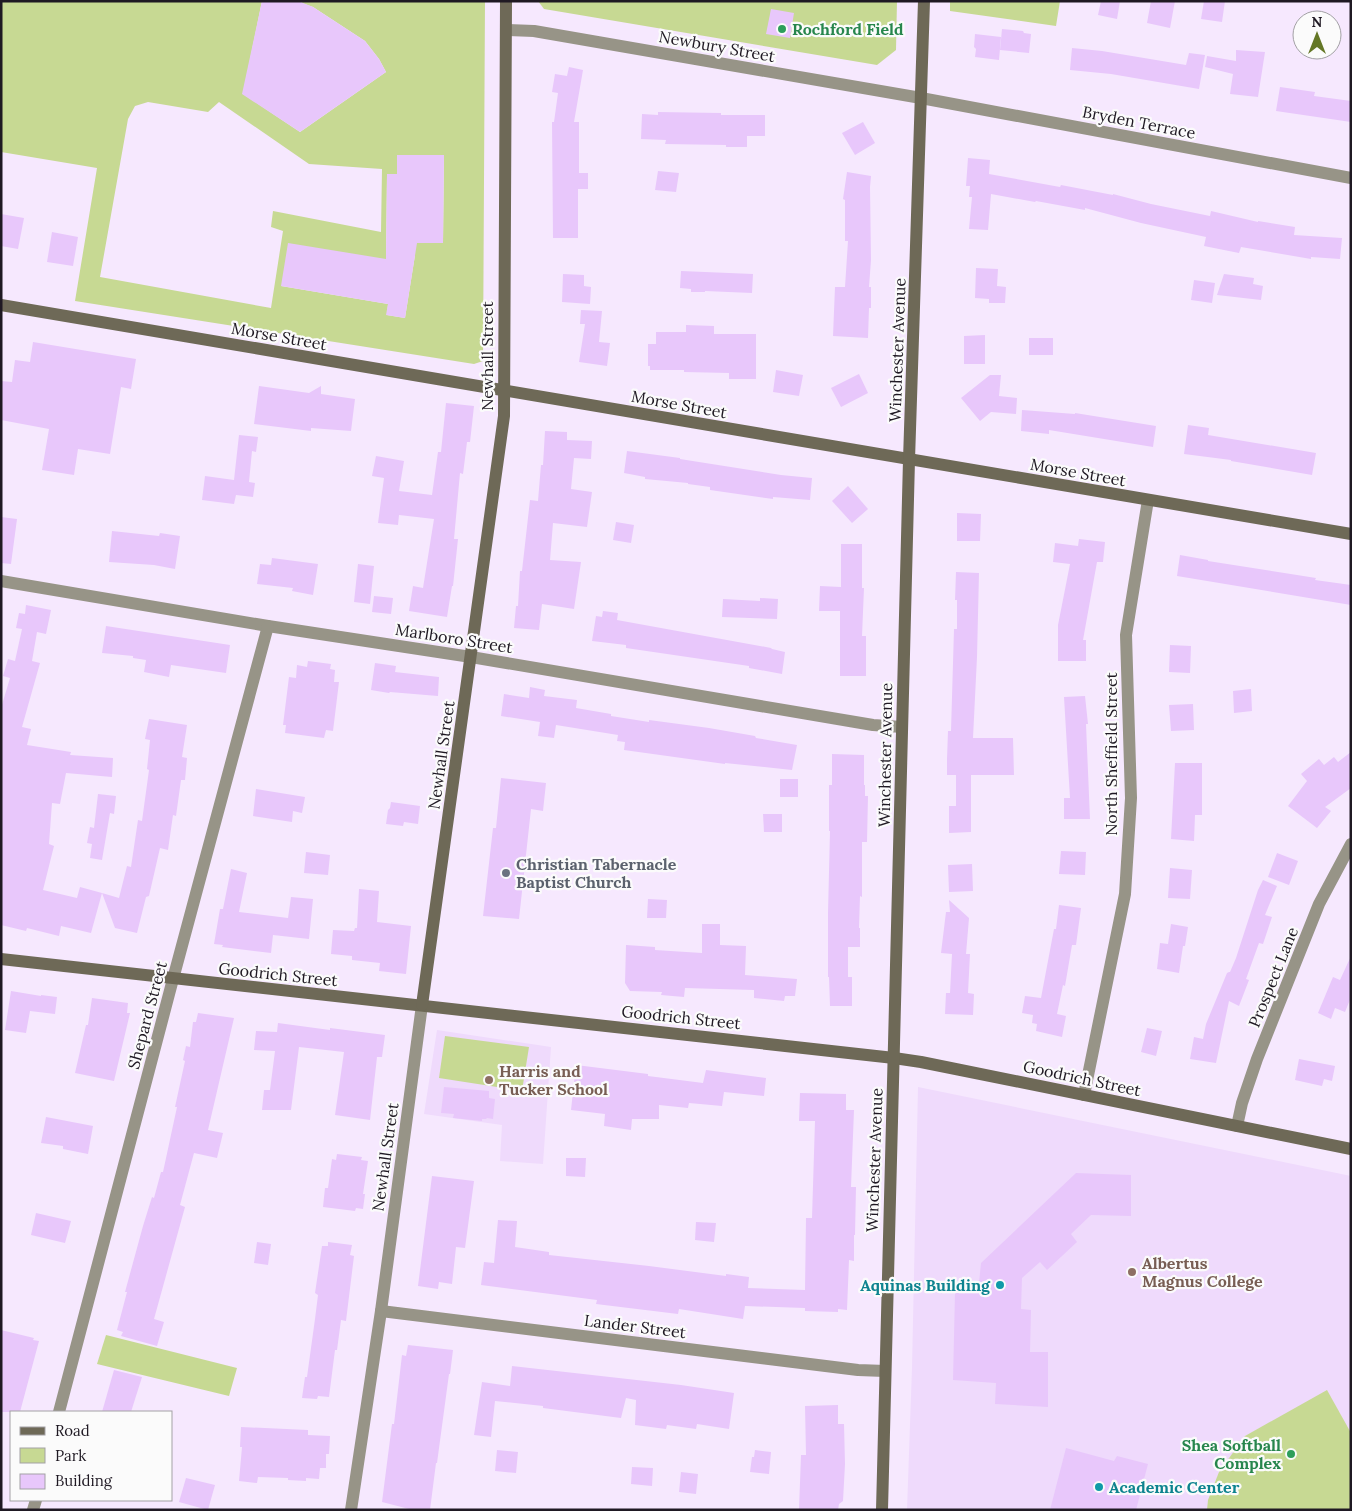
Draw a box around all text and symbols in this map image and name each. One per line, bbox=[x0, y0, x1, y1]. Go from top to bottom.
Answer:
north arrow bbox=[1292, 10, 1342, 60]
text: N bbox=[1312, 13, 1323, 31]
place label: Rochford Field bbox=[792, 19, 904, 39]
marker: Rochford Field bbox=[776, 23, 788, 35]
street label: Newbury Street bbox=[657, 26, 777, 66]
street label: Bryden Terrace bbox=[1081, 101, 1198, 143]
street label: Winchester Avenue bbox=[884, 277, 910, 422]
street label: Newhall Street bbox=[477, 300, 497, 411]
street label: Morse Street bbox=[230, 318, 329, 354]
street label: Morse Street bbox=[630, 386, 729, 422]
street label: Morse Street bbox=[1029, 454, 1128, 490]
street label: Marlboro Street bbox=[394, 619, 515, 657]
street label: North Sheffield Street bbox=[1101, 671, 1121, 836]
street label: Winchester Avenue bbox=[874, 682, 896, 827]
street label: Newhall Street bbox=[423, 699, 459, 811]
place label: Christian Tabernacle Baptist Church bbox=[516, 854, 677, 892]
marker: Christian Tabernacle Baptist Church bbox=[500, 867, 512, 879]
street label: Prospect Lane bbox=[1244, 924, 1302, 1030]
street label: Shepard Street bbox=[123, 958, 171, 1071]
street label: Goodrich Street bbox=[218, 958, 339, 990]
street label: Goodrich Street bbox=[621, 1001, 742, 1033]
street label: Goodrich Street bbox=[1021, 1056, 1143, 1100]
place label: Harris and Tucker School bbox=[499, 1061, 608, 1099]
marker: Harris and Tucker School bbox=[483, 1074, 495, 1086]
street label: Winchester Avenue bbox=[861, 1087, 887, 1232]
street label: Newhall Street bbox=[367, 1101, 403, 1213]
place label: Albertus Magnus College bbox=[1142, 1253, 1263, 1291]
marker: Albertus Magnus College bbox=[1126, 1266, 1138, 1278]
place label: Aquinas Building bbox=[860, 1275, 991, 1295]
marker: Aquinas Building bbox=[994, 1279, 1006, 1291]
street label: Lander Street bbox=[583, 1310, 688, 1342]
legend bbox=[10, 1411, 172, 1501]
text: Road bbox=[55, 1421, 90, 1440]
place label: Shea Softball Complex bbox=[1182, 1435, 1281, 1473]
text: Park bbox=[55, 1446, 86, 1465]
marker: Shea Softball Complex bbox=[1285, 1448, 1297, 1460]
text: Building bbox=[55, 1471, 113, 1490]
place label: Academic Center bbox=[1109, 1477, 1240, 1497]
marker: Academic Center bbox=[1093, 1481, 1105, 1493]

